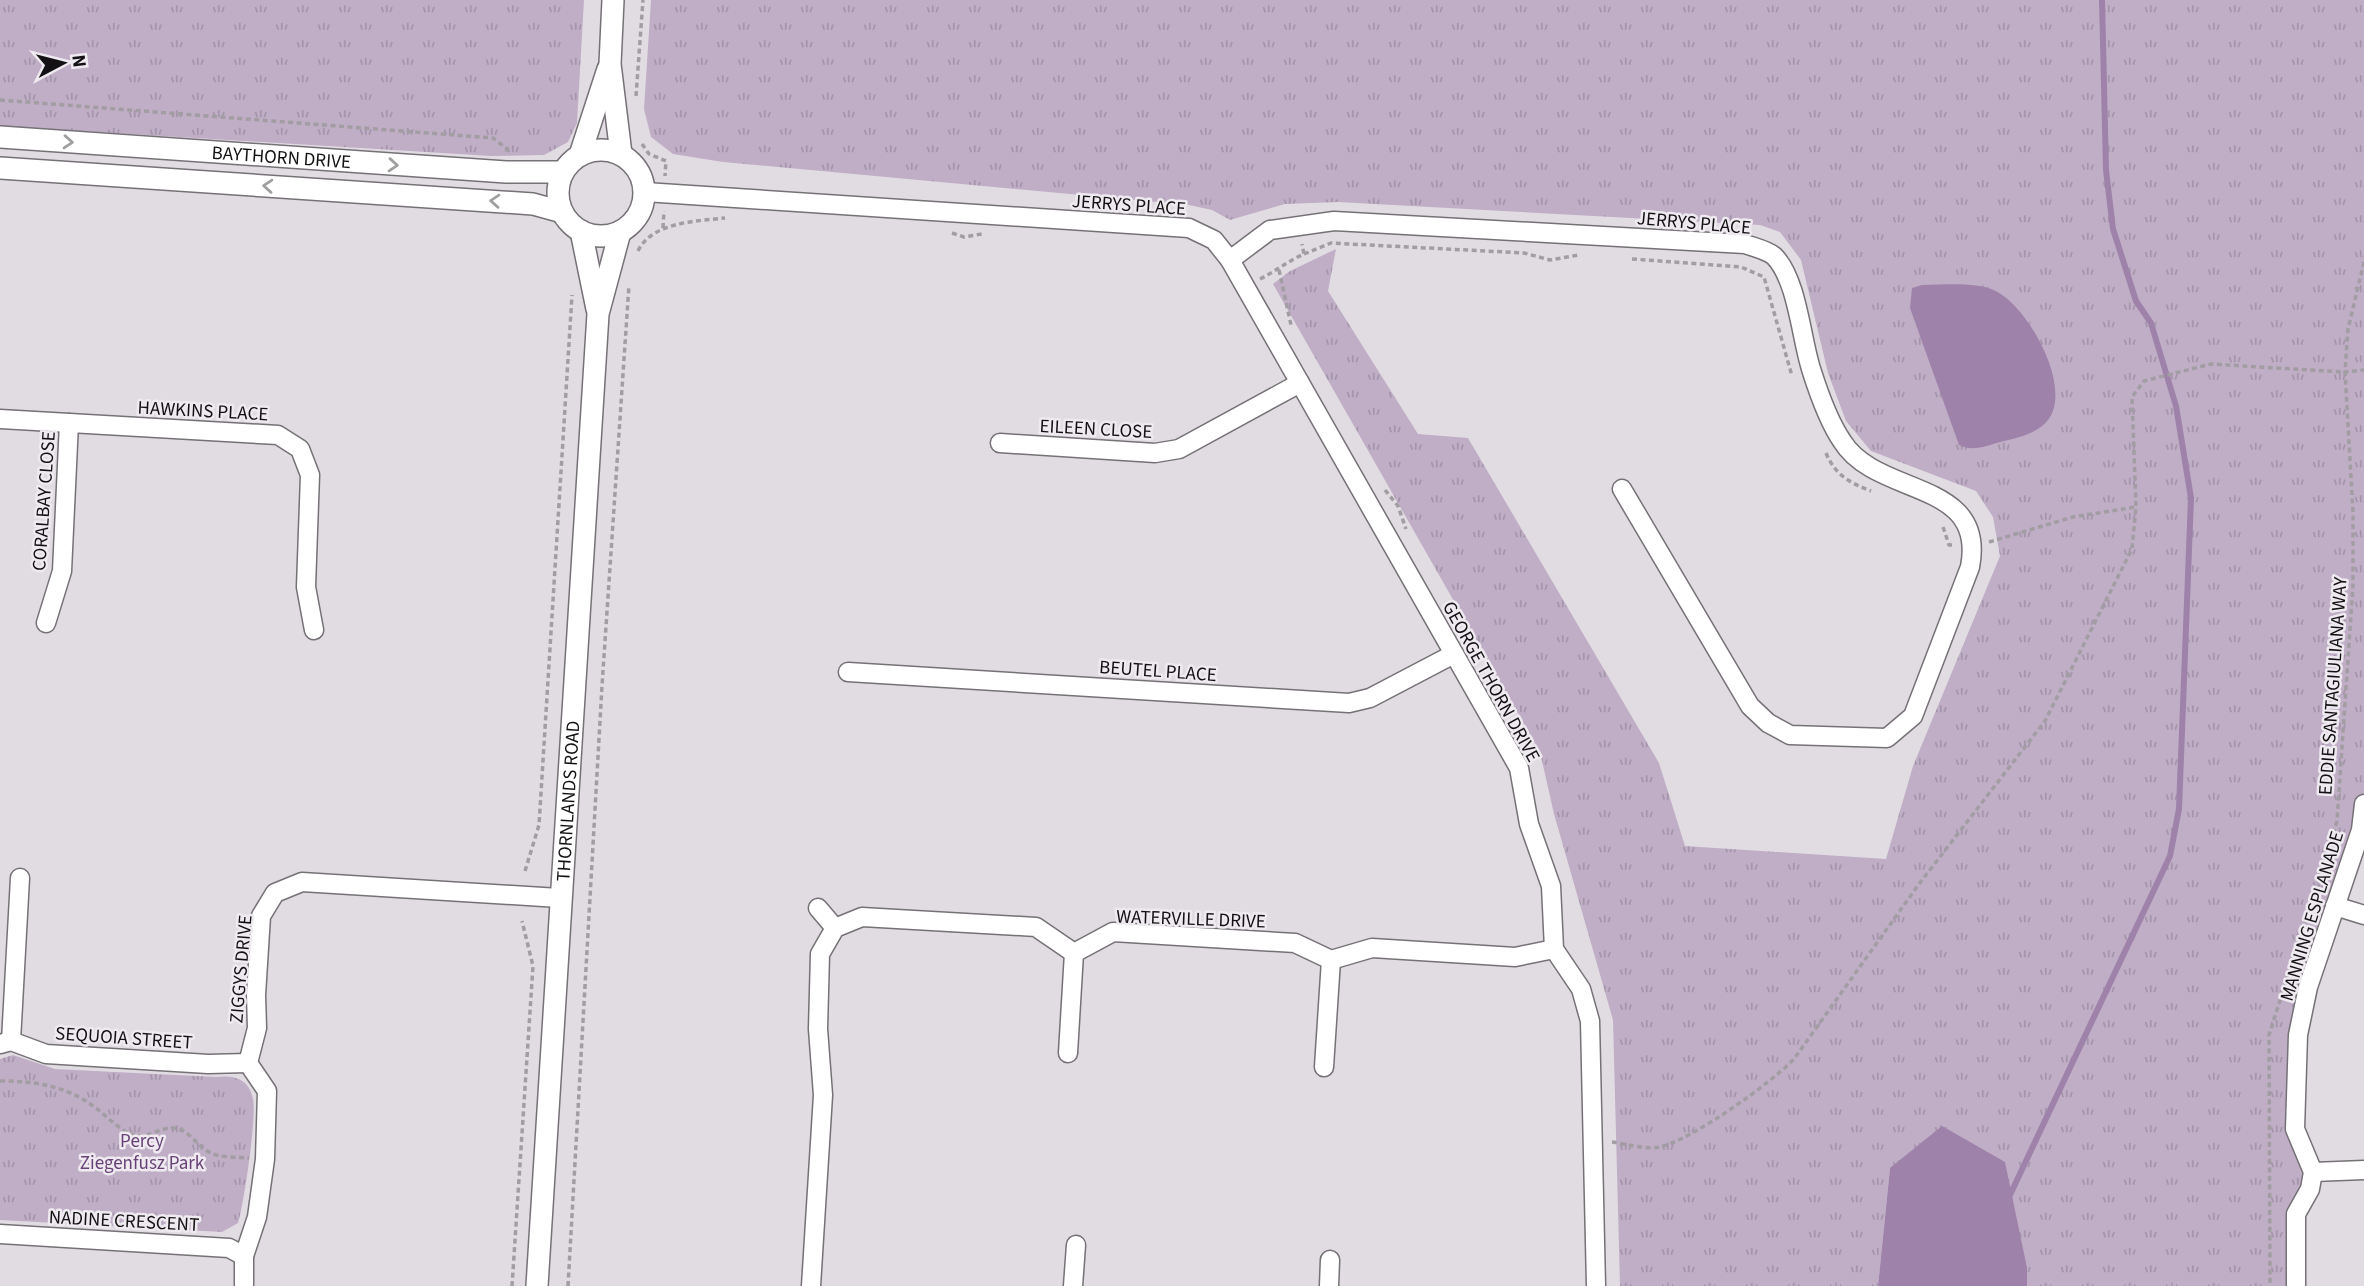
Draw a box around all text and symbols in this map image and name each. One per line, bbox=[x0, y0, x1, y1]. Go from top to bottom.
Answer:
north arrow bbox=[28, 28, 98, 98]
text: N bbox=[64, 53, 93, 69]
one-way arrow bbox=[63, 134, 74, 149]
street label: BAYTHORN DRIVE bbox=[211, 140, 352, 176]
one-way arrow bbox=[388, 157, 399, 172]
one-way arrow bbox=[262, 179, 273, 194]
street label: JERRYS PLACE bbox=[1071, 188, 1187, 223]
one-way arrow bbox=[489, 194, 500, 209]
street label: JERRYS PLACE bbox=[1636, 205, 1752, 242]
street label: HAWKINS PLACE bbox=[137, 395, 269, 428]
street label: EILEEN CLOSE bbox=[1039, 413, 1153, 446]
street label: CORALBAY CLOSE bbox=[26, 431, 63, 572]
street label: EDDIE SANTAGIULIANA WAY bbox=[2312, 575, 2355, 796]
street label: GEORGE THORN DRIVE bbox=[1435, 596, 1546, 767]
street label: BEUTEL PLACE bbox=[1098, 654, 1218, 689]
street label: THORNLANDS ROAD bbox=[550, 720, 587, 882]
street label: MANNING ESPLANADE bbox=[2274, 828, 2351, 1005]
street label: WATERVILLE DRIVE bbox=[1116, 903, 1266, 936]
street label: ZIGGYS DRIVE bbox=[223, 914, 260, 1024]
street label: SEQUOIA STREET bbox=[54, 1020, 194, 1057]
park label: Percy Ziegenfusz Park bbox=[80, 1128, 205, 1177]
street label: NADINE CRESCENT bbox=[48, 1204, 200, 1239]

